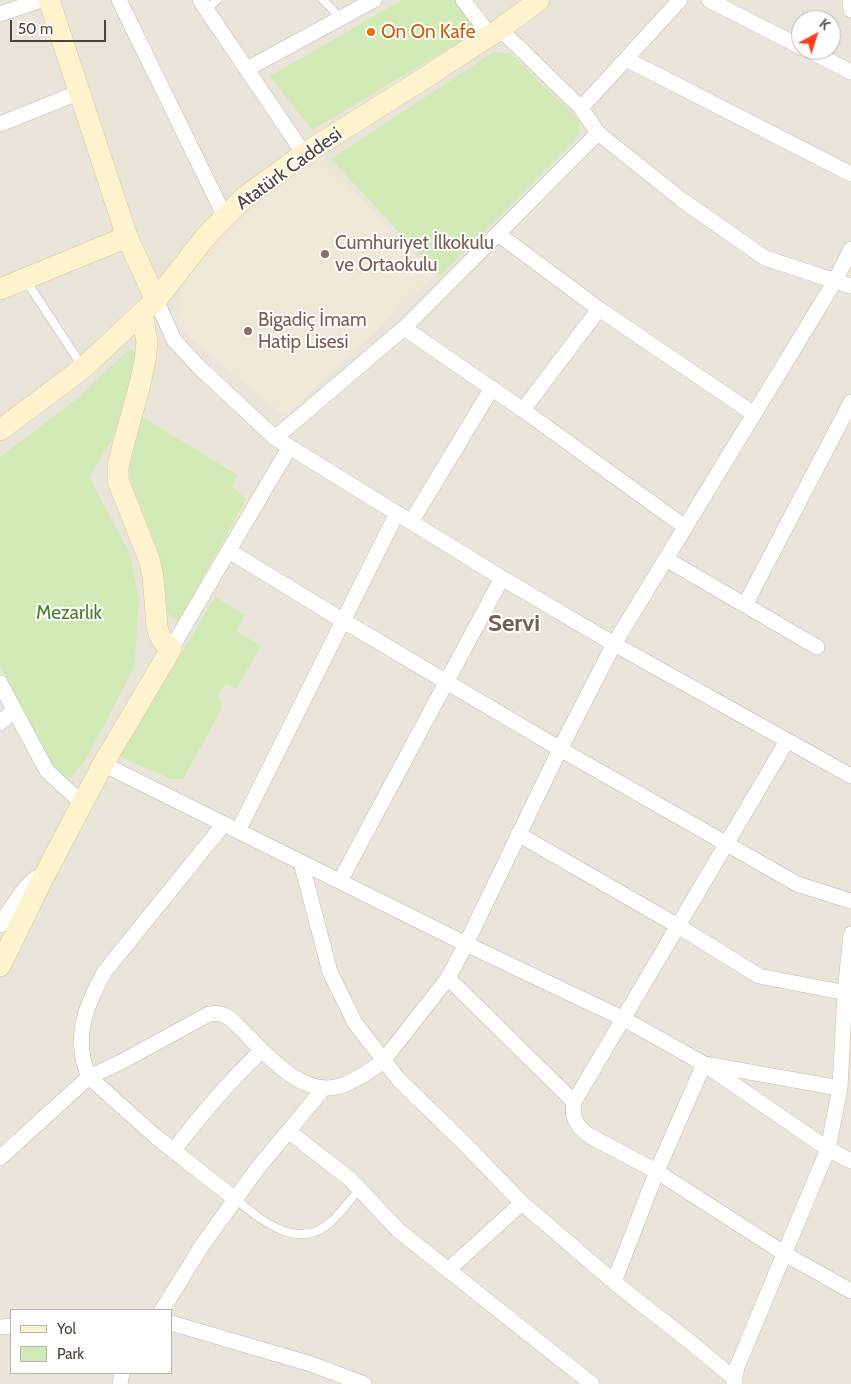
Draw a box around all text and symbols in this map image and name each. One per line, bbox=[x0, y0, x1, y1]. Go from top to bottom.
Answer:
scale bar bbox=[12, 10, 109, 42]
north arrow bbox=[791, 10, 841, 60]
text: K bbox=[816, 15, 834, 34]
text: 50 m bbox=[18, 20, 53, 38]
place label: On On Kafe bbox=[381, 21, 475, 43]
marker: On On Kafe bbox=[365, 26, 377, 38]
street label: Atatürk Caddesi bbox=[232, 123, 346, 215]
place label: Cumhuriyet İlkokulu ve Ortaokulu bbox=[335, 232, 494, 276]
marker: Cumhuriyet İlkokulu ve Ortaokulu bbox=[319, 248, 331, 260]
place label: Bigadiç İmam Hatip Lisesi bbox=[258, 309, 367, 353]
marker: Bigadiç İmam Hatip Lisesi bbox=[242, 325, 254, 337]
park label: Mezarlık bbox=[36, 602, 102, 624]
district label: Servi bbox=[488, 610, 540, 638]
legend bbox=[10, 1309, 172, 1374]
text: Yol bbox=[57, 1320, 76, 1338]
text: Park bbox=[57, 1345, 84, 1363]

